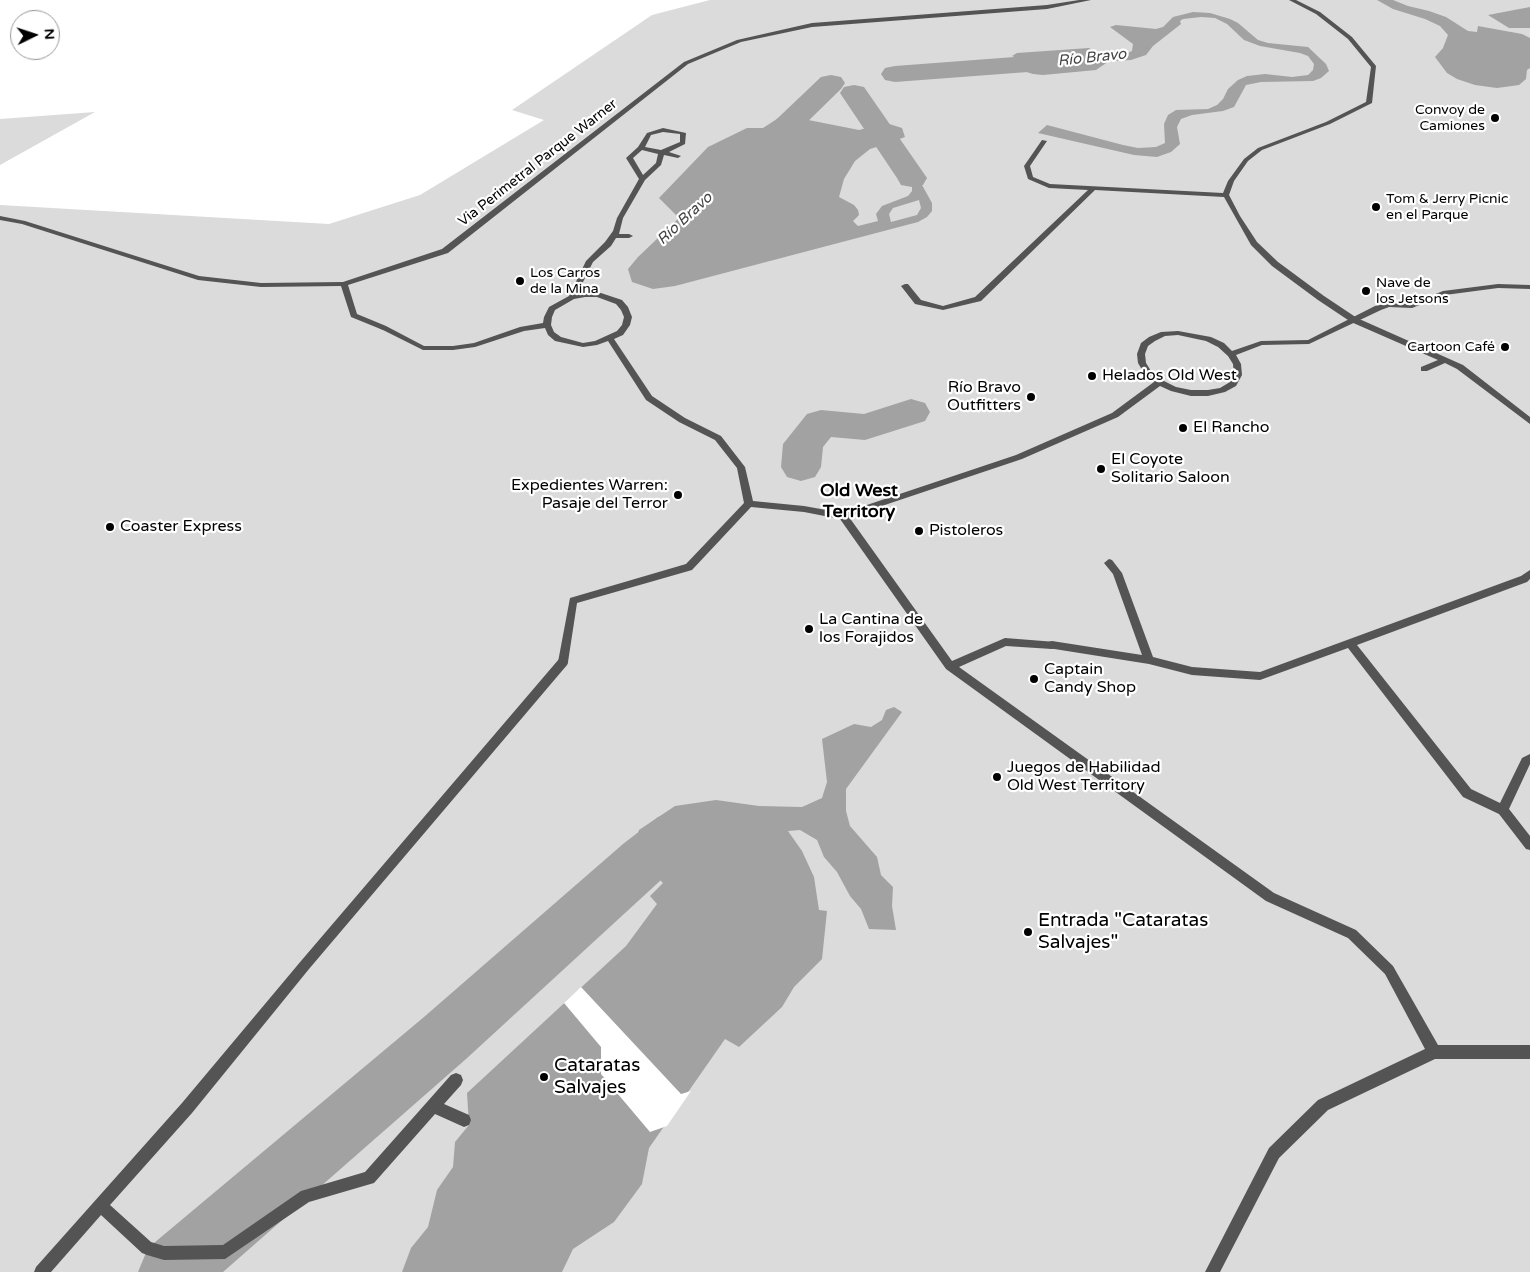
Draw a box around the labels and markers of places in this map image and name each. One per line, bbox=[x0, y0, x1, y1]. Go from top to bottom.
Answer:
place label: Convoy de Camiones bbox=[1415, 102, 1485, 134]
marker: Convoy de Camiones bbox=[1489, 112, 1501, 124]
place label: Tom & Jerry Picnic en el Parque bbox=[1386, 191, 1509, 223]
marker: Tom & Jerry Picnic en el Parque bbox=[1370, 201, 1382, 213]
place label: Los Carros de la Mina bbox=[530, 265, 600, 298]
marker: Los Carros de la Mina bbox=[514, 275, 526, 287]
place label: Nave de los Jetsons bbox=[1376, 275, 1449, 308]
marker: Nave de los Jetsons bbox=[1360, 285, 1372, 297]
place label: Cartoon Café bbox=[1407, 339, 1495, 355]
marker: Cartoon Café bbox=[1499, 341, 1511, 353]
place label: Helados Old West bbox=[1102, 366, 1237, 386]
marker: Helados Old West bbox=[1086, 370, 1098, 382]
place label: Río Bravo Outfitters bbox=[947, 378, 1021, 416]
marker: Río Bravo Outfitters bbox=[1025, 391, 1037, 403]
place label: El Rancho bbox=[1193, 418, 1269, 438]
marker: El Rancho bbox=[1177, 422, 1189, 434]
place label: El Coyote Solitario Saloon bbox=[1111, 450, 1230, 488]
marker: El Coyote Solitario Saloon bbox=[1095, 463, 1107, 475]
place label: Expedientes Warren: Pasaje del Terror bbox=[511, 476, 668, 514]
marker: Expedientes Warren: Pasaje del Terror bbox=[672, 489, 684, 501]
place label: Coaster Express bbox=[120, 517, 242, 537]
marker: Coaster Express bbox=[104, 521, 116, 533]
place label: Pistoleros bbox=[929, 521, 1003, 541]
marker: Pistoleros bbox=[913, 525, 925, 537]
place label: La Cantina de los Forajidos bbox=[819, 610, 923, 648]
marker: La Cantina de los Forajidos bbox=[803, 623, 815, 635]
place label: Captain Candy Shop bbox=[1044, 660, 1136, 698]
marker: Captain Candy Shop bbox=[1028, 673, 1040, 685]
place label: Juegos de Habilidad Old West Territory bbox=[1007, 758, 1161, 796]
marker: Juegos de Habilidad Old West Territory bbox=[991, 771, 1003, 783]
place label: Entrada "Cataratas Salvajes" bbox=[1038, 910, 1208, 954]
marker: Entrada "Cataratas Salvajes" bbox=[1022, 926, 1034, 938]
place label: Cataratas Salvajes bbox=[554, 1055, 640, 1099]
marker: Cataratas Salvajes bbox=[538, 1071, 550, 1083]

